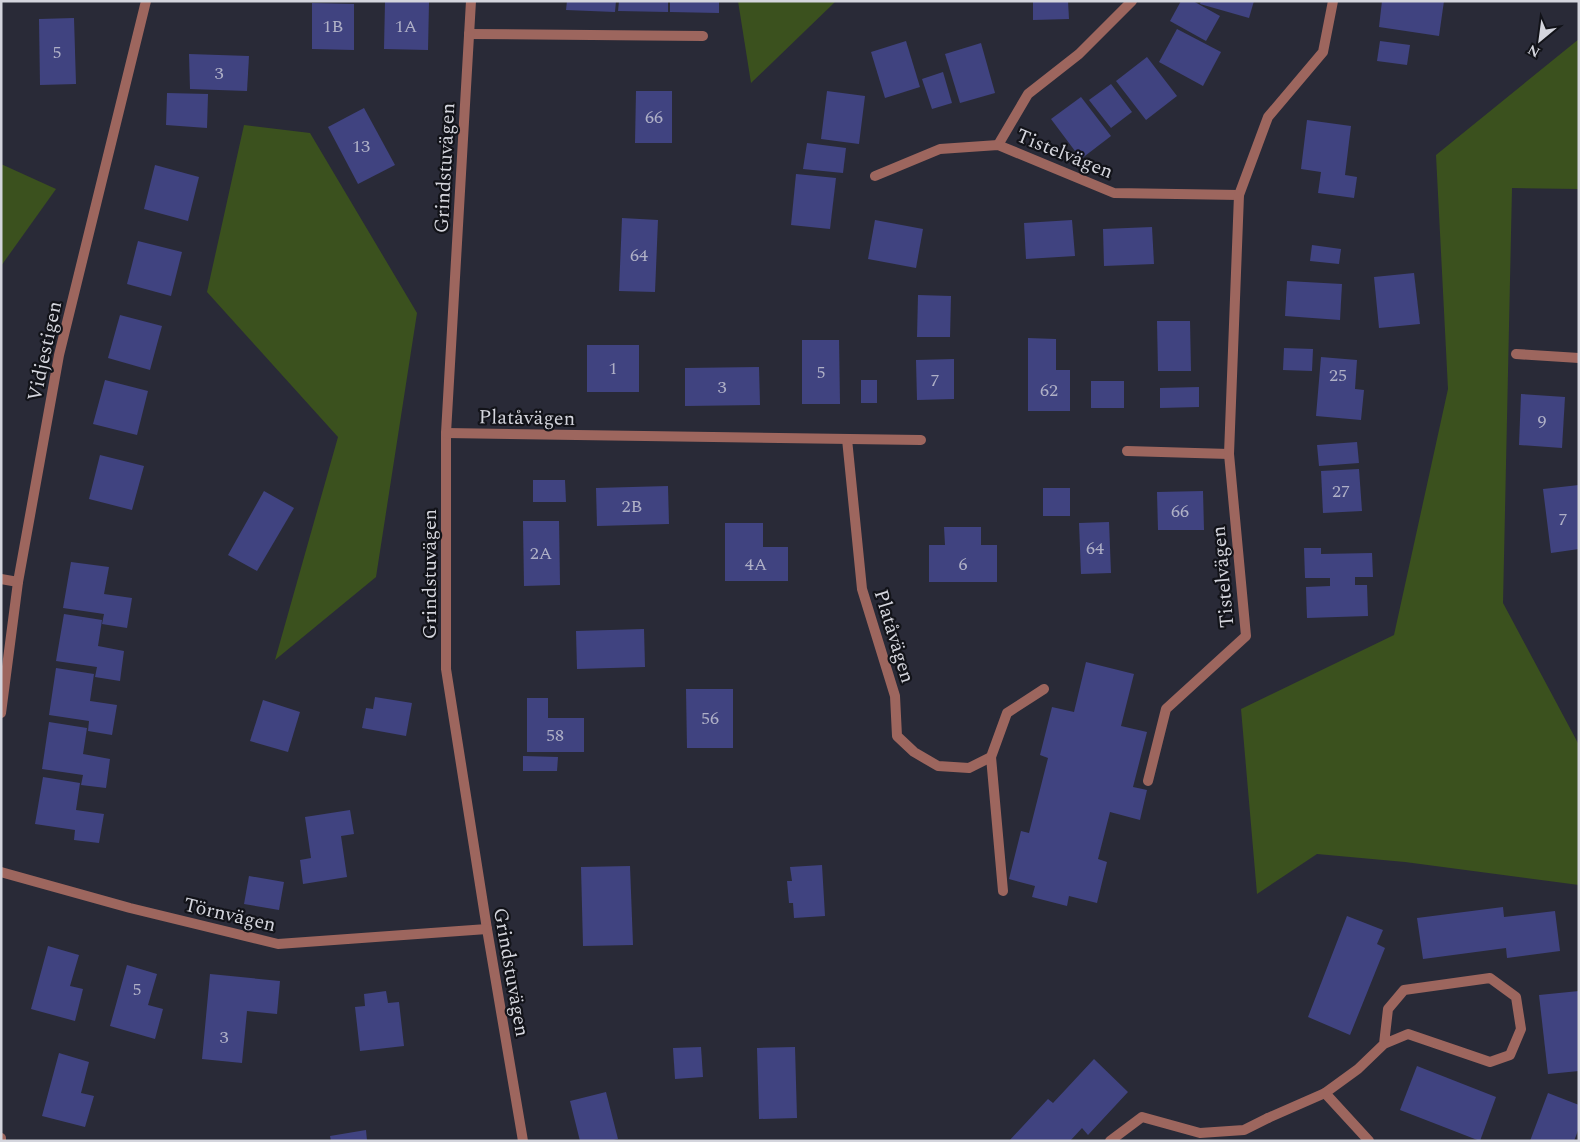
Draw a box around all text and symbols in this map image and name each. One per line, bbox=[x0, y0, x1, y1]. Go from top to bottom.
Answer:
house number: 1B bbox=[323, 13, 343, 40]
house number: 1A bbox=[395, 13, 417, 40]
north arrow bbox=[1515, 15, 1565, 65]
house number: 5 bbox=[53, 39, 62, 66]
text: N bbox=[1524, 39, 1544, 63]
house number: 3 bbox=[215, 60, 224, 87]
street label: Grindstuvägen bbox=[427, 102, 463, 234]
house number: 66 bbox=[645, 104, 663, 131]
street label: Tistelvägen bbox=[1012, 121, 1118, 187]
house number: 13 bbox=[352, 133, 370, 160]
house number: 64 bbox=[630, 242, 648, 269]
street label: Vidjestigen bbox=[20, 298, 70, 404]
house number: 1 bbox=[609, 355, 618, 382]
house number: 5 bbox=[817, 359, 826, 386]
house number: 25 bbox=[1329, 362, 1347, 389]
house number: 7 bbox=[931, 367, 940, 394]
house number: 3 bbox=[718, 374, 727, 401]
house number: 62 bbox=[1040, 377, 1058, 404]
street label: Platåvägen bbox=[478, 402, 576, 434]
house number: 9 bbox=[1538, 408, 1547, 435]
house number: 27 bbox=[1332, 478, 1350, 505]
house number: 2B bbox=[622, 493, 642, 520]
house number: 66 bbox=[1171, 498, 1189, 525]
house number: 7 bbox=[1559, 506, 1568, 533]
street label: Grindstuvägen bbox=[415, 509, 445, 639]
street label: Tistelvägen bbox=[1204, 525, 1242, 629]
house number: 64 bbox=[1086, 535, 1104, 562]
house number: 2A bbox=[530, 540, 552, 567]
house number: 4A bbox=[745, 551, 767, 578]
house number: 6 bbox=[959, 551, 968, 578]
street label: Platåvägen bbox=[866, 586, 923, 687]
house number: 56 bbox=[701, 705, 719, 732]
house number: 58 bbox=[546, 722, 564, 749]
street label: Törnvägen bbox=[181, 890, 279, 940]
street label: Grindstuvägen bbox=[485, 905, 537, 1039]
house number: 5 bbox=[133, 976, 142, 1003]
house number: 3 bbox=[220, 1024, 229, 1051]

